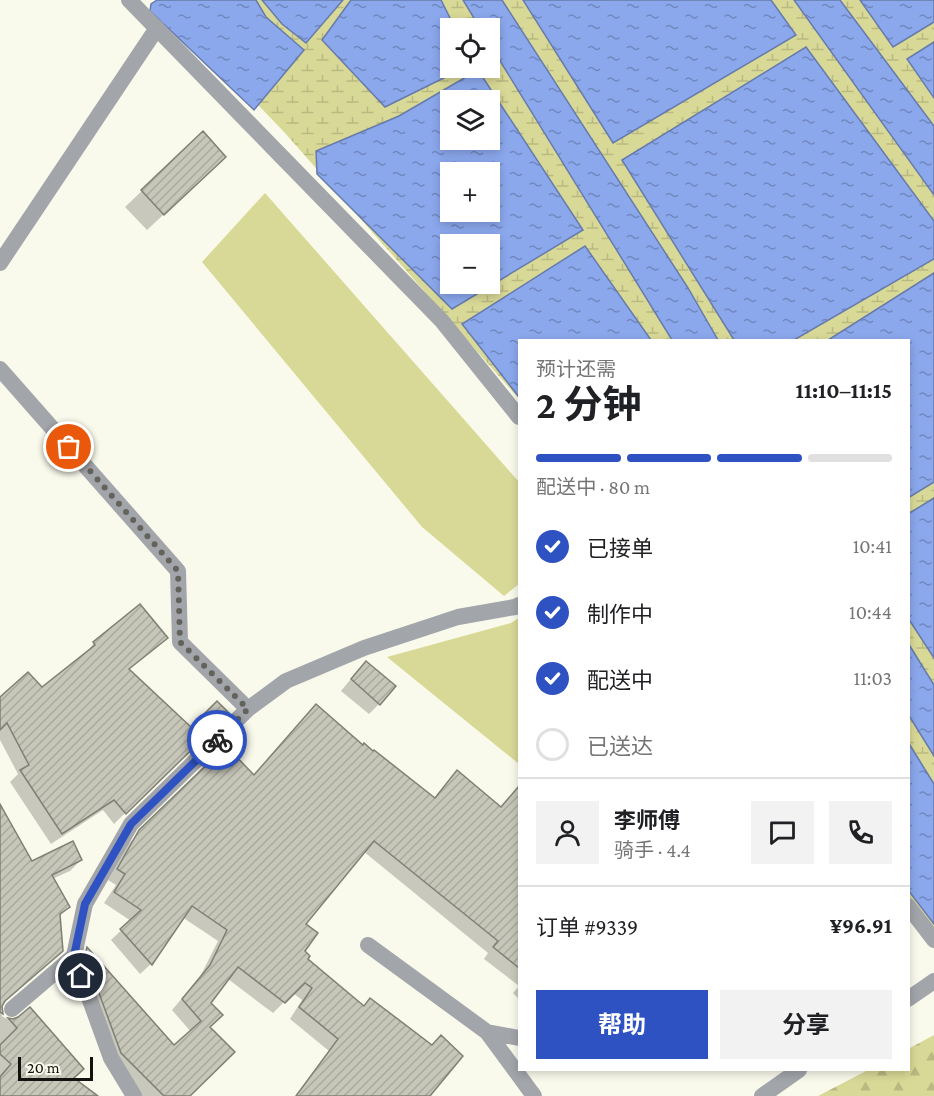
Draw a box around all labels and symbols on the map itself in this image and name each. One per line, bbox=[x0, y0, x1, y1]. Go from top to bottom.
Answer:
pin bbox=[43, 421, 94, 472]
courier bbox=[187, 710, 247, 770]
pin bbox=[55, 950, 106, 1001]
scale bar bbox=[18, 1054, 93, 1082]

